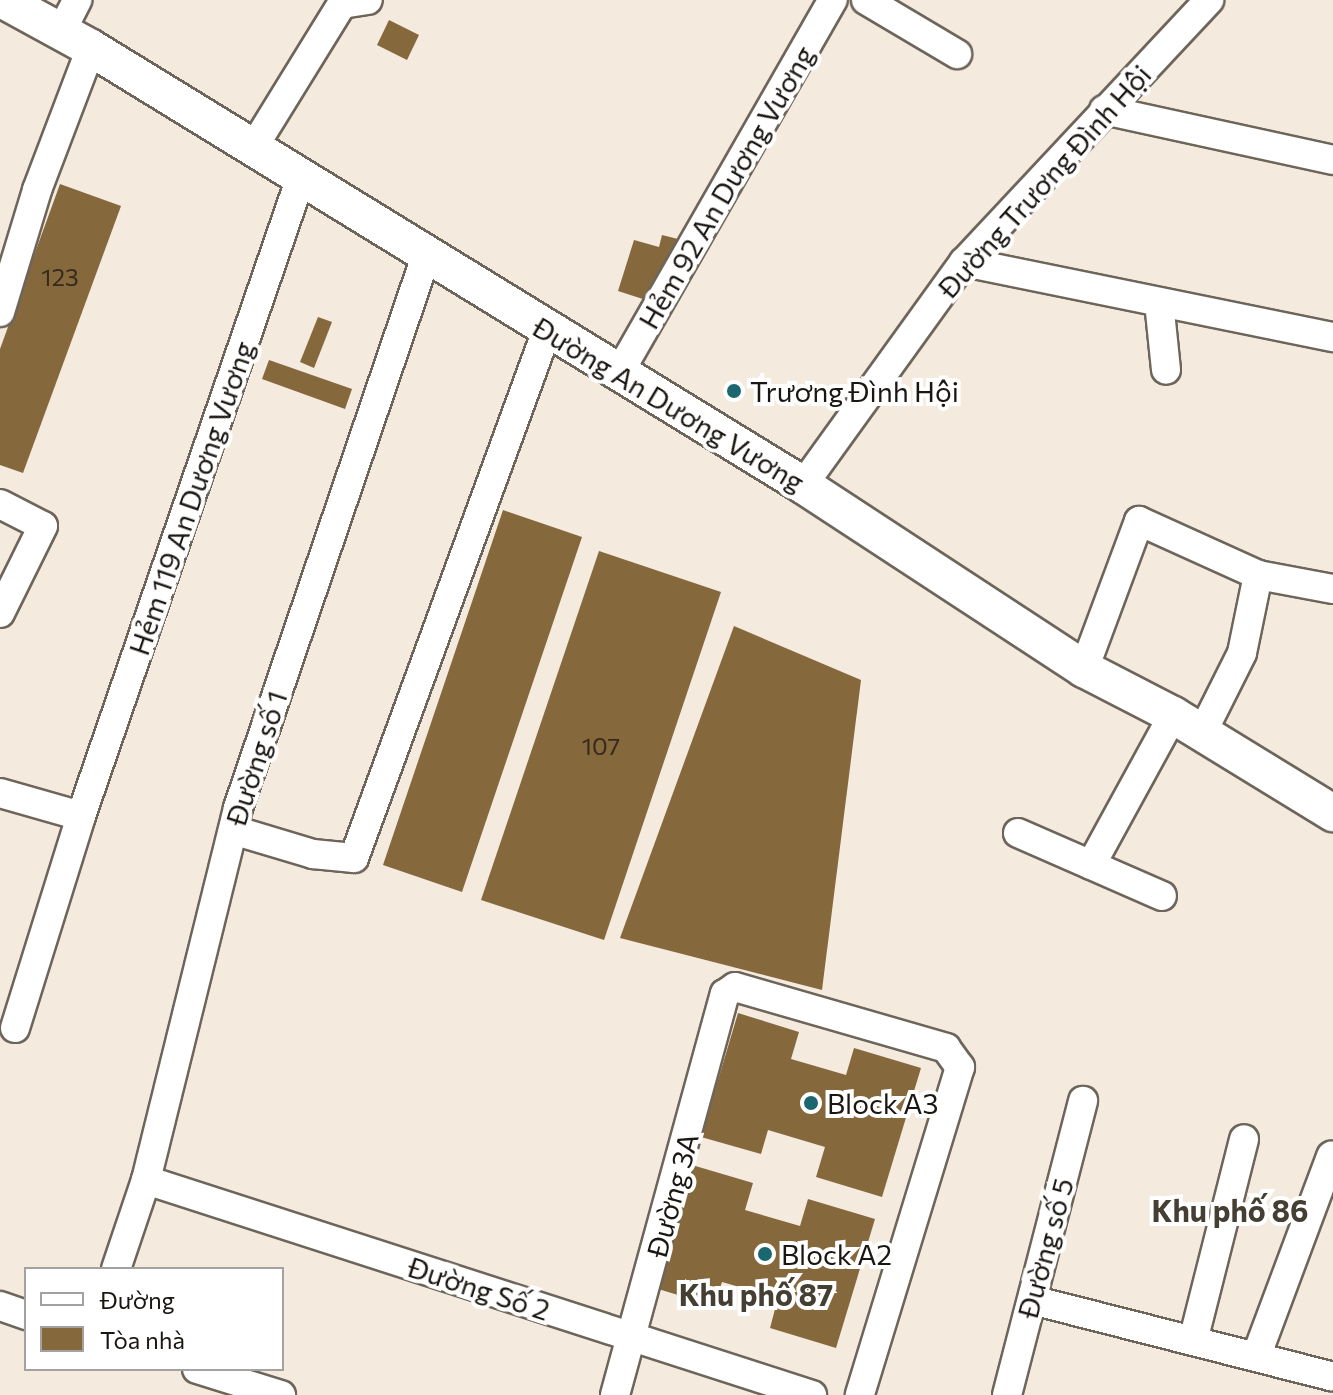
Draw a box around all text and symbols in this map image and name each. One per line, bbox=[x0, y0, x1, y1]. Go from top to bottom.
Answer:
street label: Hẻm 92 An Dương Vương bbox=[631, 40, 821, 334]
street label: Đường Trương Đình Hội bbox=[931, 58, 1157, 304]
house number: 123 bbox=[41, 263, 79, 291]
street label: Đường An Dương Vương bbox=[527, 310, 811, 498]
street label: Hẻm 119 An Dương Vương bbox=[121, 337, 261, 659]
place label: Trương Đình Hội bbox=[750, 374, 959, 408]
marker: Trương Đình Hội bbox=[725, 382, 743, 400]
street label: Đường số 1 bbox=[218, 686, 294, 830]
house number: 107 bbox=[582, 732, 620, 760]
place label: Block A3 bbox=[827, 1086, 939, 1120]
marker: Block A3 bbox=[802, 1094, 820, 1112]
street label: Đường 3A bbox=[639, 1129, 705, 1261]
street label: Đường số 5 bbox=[1010, 1174, 1080, 1322]
district label: Khu phố 86 bbox=[1152, 1192, 1308, 1228]
place label: Block A2 bbox=[781, 1237, 892, 1271]
marker: Block A2 bbox=[756, 1245, 774, 1263]
street label: Đường Số 2 bbox=[404, 1249, 554, 1327]
legend bbox=[24, 1267, 284, 1371]
district label: Khu phố 87 bbox=[679, 1276, 833, 1312]
text: Đường bbox=[100, 1285, 175, 1314]
text: Tòa nhà bbox=[100, 1325, 185, 1354]

